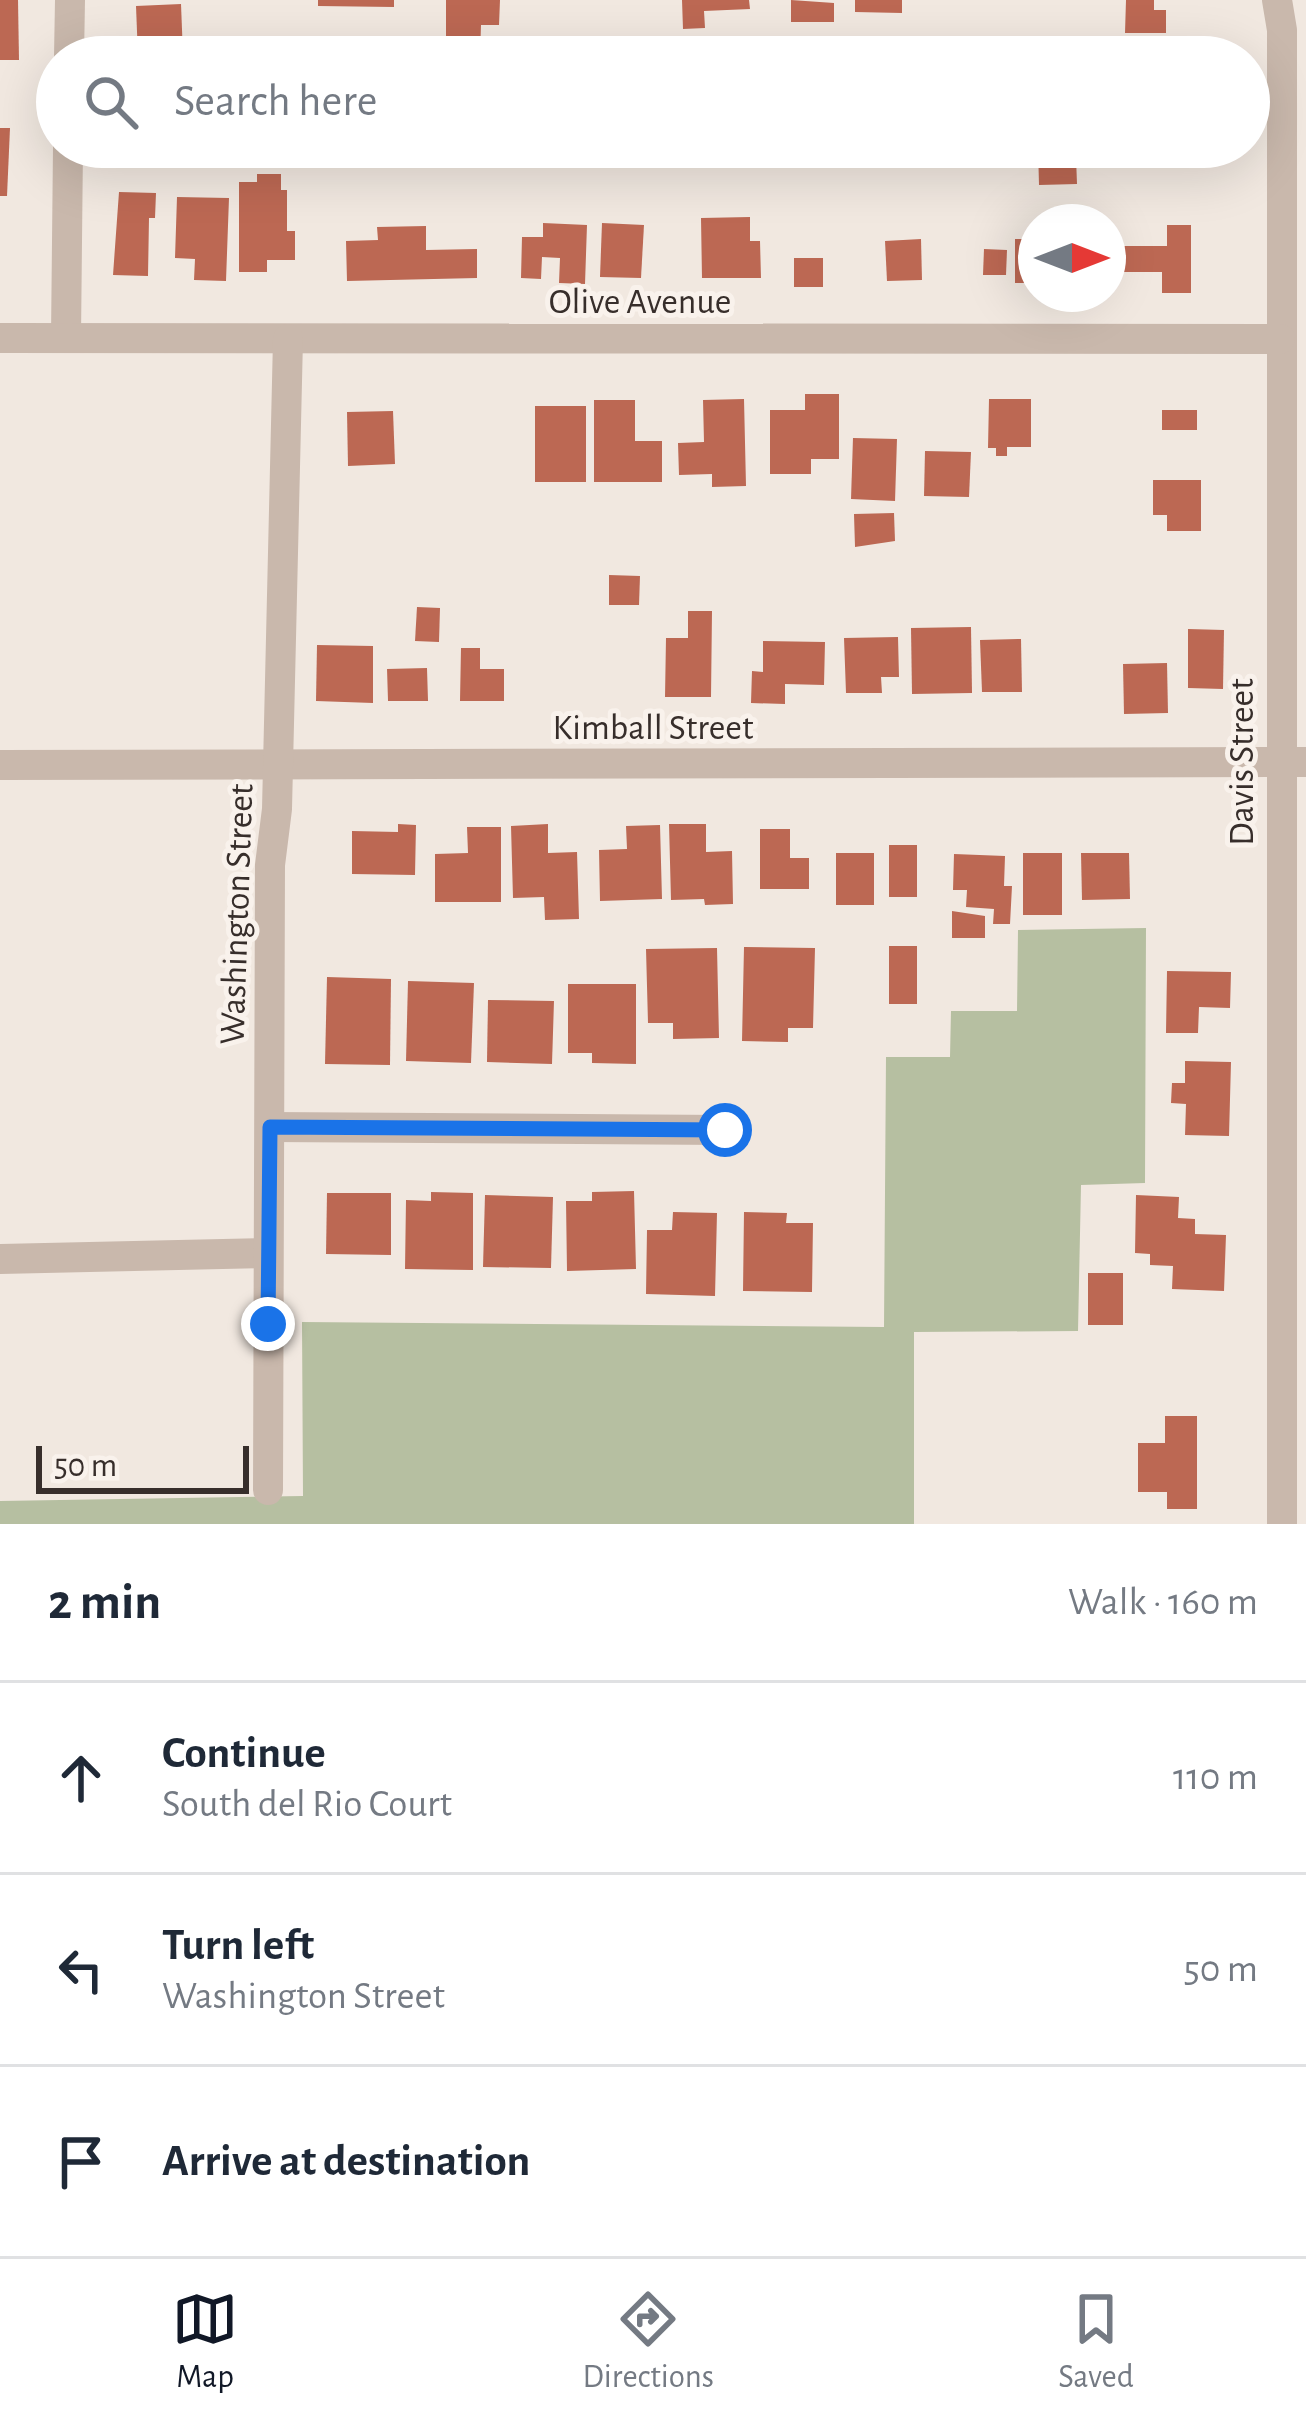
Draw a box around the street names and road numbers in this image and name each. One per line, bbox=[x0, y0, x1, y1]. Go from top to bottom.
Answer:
street label: Olive Avenue bbox=[549, 284, 731, 320]
street label: Davis Street bbox=[1224, 678, 1260, 846]
street label: Kimball Street bbox=[553, 710, 754, 746]
street label: Washington Street bbox=[214, 782, 260, 1045]

